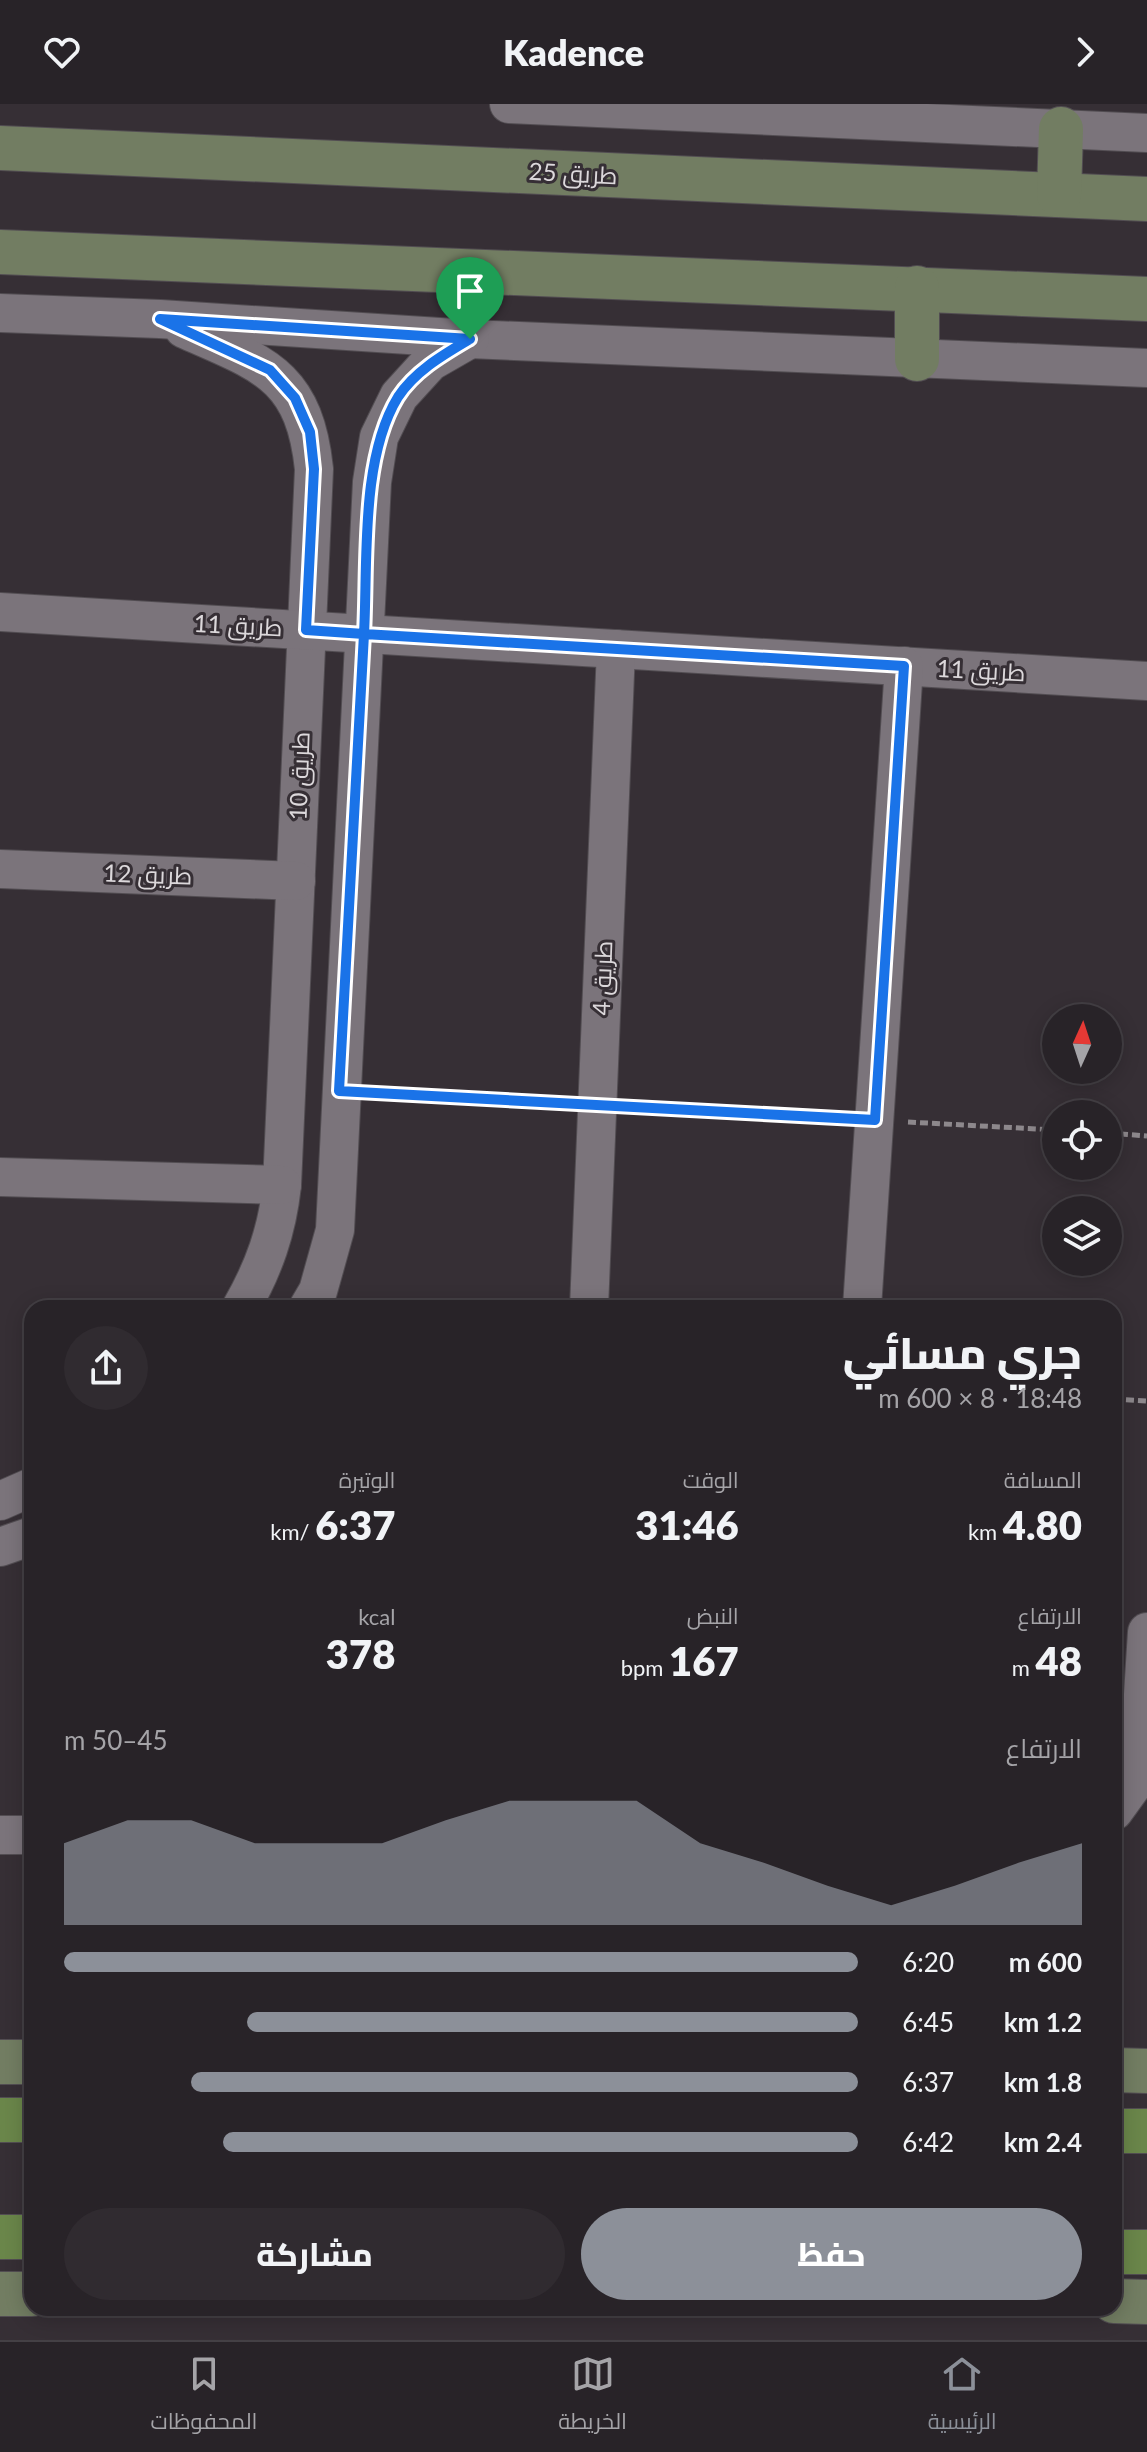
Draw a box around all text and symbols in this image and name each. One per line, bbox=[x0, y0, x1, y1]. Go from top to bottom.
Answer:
icon: heart bbox=[40, 30, 84, 74]
text: Kadence bbox=[503, 30, 644, 74]
icon: forward bbox=[1063, 30, 1107, 74]
street label: طريق 25 bbox=[528, 156, 618, 191]
pin bbox=[436, 257, 504, 339]
icon: arrive bbox=[448, 269, 492, 313]
street label: طريق 11 bbox=[193, 608, 283, 643]
street label: طريق 11 bbox=[936, 653, 1026, 688]
street label: طريق 10 bbox=[282, 731, 317, 821]
street label: طريق 12 bbox=[103, 857, 193, 892]
street label: طريق 4 bbox=[586, 940, 619, 1016]
north arrow bbox=[1042, 1004, 1122, 1084]
map controls bbox=[1042, 1004, 1122, 1276]
button: locate bbox=[1042, 1100, 1122, 1180]
button: layers bbox=[1042, 1196, 1122, 1276]
button: share bbox=[64, 1326, 148, 1410]
text: جري مسائي bbox=[843, 1326, 1082, 1378]
text: 18:48 · 8 × 600 m bbox=[878, 1382, 1082, 1414]
text: الوتيرة bbox=[339, 1466, 395, 1493]
text: الوقت bbox=[683, 1466, 739, 1493]
text: المسافة bbox=[1004, 1466, 1082, 1493]
text: 6:37 bbox=[315, 1501, 395, 1549]
text: 31:46 bbox=[635, 1501, 739, 1549]
text: 4.80 bbox=[1003, 1501, 1082, 1549]
text: /km bbox=[270, 1518, 315, 1545]
text: km bbox=[968, 1518, 1003, 1545]
text: النبض bbox=[687, 1602, 739, 1629]
text: الارتفاع bbox=[1018, 1602, 1082, 1629]
text: kcal bbox=[358, 1603, 395, 1630]
text: 378 bbox=[326, 1630, 395, 1678]
text: 167 bbox=[669, 1637, 739, 1685]
text: 48 bbox=[1036, 1637, 1082, 1685]
text: bpm bbox=[621, 1654, 669, 1681]
text: m bbox=[1012, 1654, 1036, 1681]
text: 45–50 m bbox=[64, 1724, 167, 1756]
text: الارتفاع bbox=[1006, 1732, 1082, 1764]
text: 6:20 bbox=[902, 1946, 954, 1978]
text: 600 m bbox=[1009, 1946, 1082, 1978]
text: 6:45 bbox=[902, 2006, 954, 2038]
text: 1.2 km bbox=[1004, 2006, 1082, 2038]
text: 6:37 bbox=[902, 2066, 954, 2098]
text: 1.8 km bbox=[1004, 2066, 1082, 2098]
text: 6:42 bbox=[902, 2126, 954, 2158]
text: 2.4 km bbox=[1004, 2126, 1082, 2158]
button: مشاركة bbox=[64, 2208, 565, 2300]
button: حفظ bbox=[581, 2208, 1082, 2300]
tab: المحفوظات bbox=[150, 2352, 257, 2442]
tab: الخريطة bbox=[558, 2352, 627, 2442]
tab: الرئيسية bbox=[928, 2352, 997, 2442]

